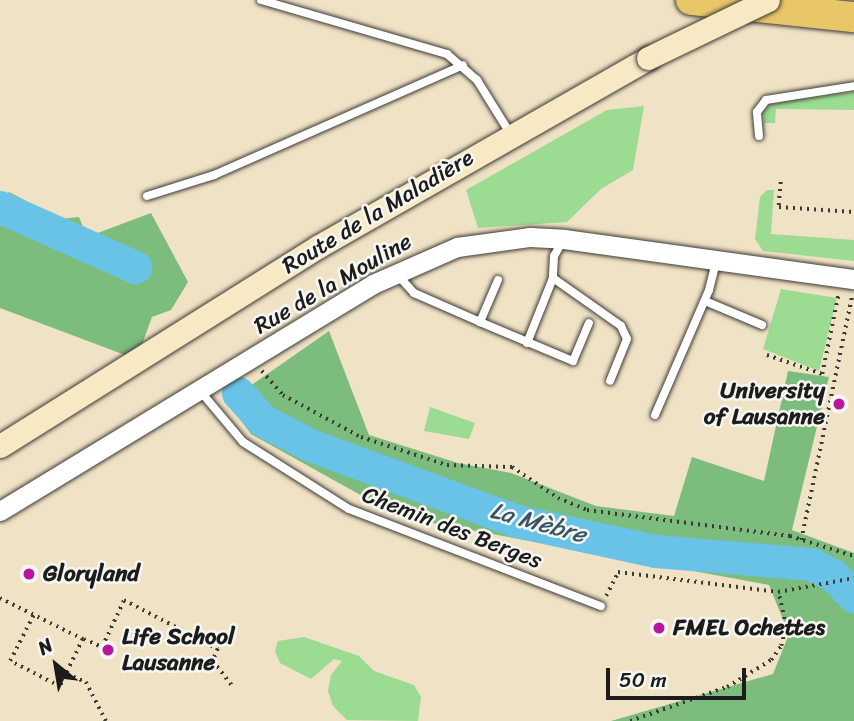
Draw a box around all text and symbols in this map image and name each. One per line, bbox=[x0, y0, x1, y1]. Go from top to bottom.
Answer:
street label: Route de la Maladière bbox=[277, 144, 479, 280]
street label: Rue de la Mouline bbox=[249, 228, 417, 340]
place label: University of Lausanne bbox=[704, 377, 825, 431]
marker: University of Lausanne bbox=[831, 396, 847, 412]
street label: Chemin des Berges bbox=[358, 481, 546, 575]
water label: La Mèbre bbox=[488, 497, 588, 549]
place label: Gloryland bbox=[43, 560, 139, 588]
marker: Gloryland bbox=[21, 566, 37, 582]
place label: FMEL Ochettes bbox=[673, 614, 825, 642]
marker: FMEL Ochettes bbox=[651, 620, 667, 636]
place label: Life School Lausanne bbox=[122, 623, 235, 677]
text: N bbox=[31, 629, 59, 664]
north arrow bbox=[21, 630, 91, 700]
marker: Life School Lausanne bbox=[100, 642, 116, 658]
scale bar bbox=[609, 654, 749, 698]
text: 50 m bbox=[619, 661, 667, 699]

